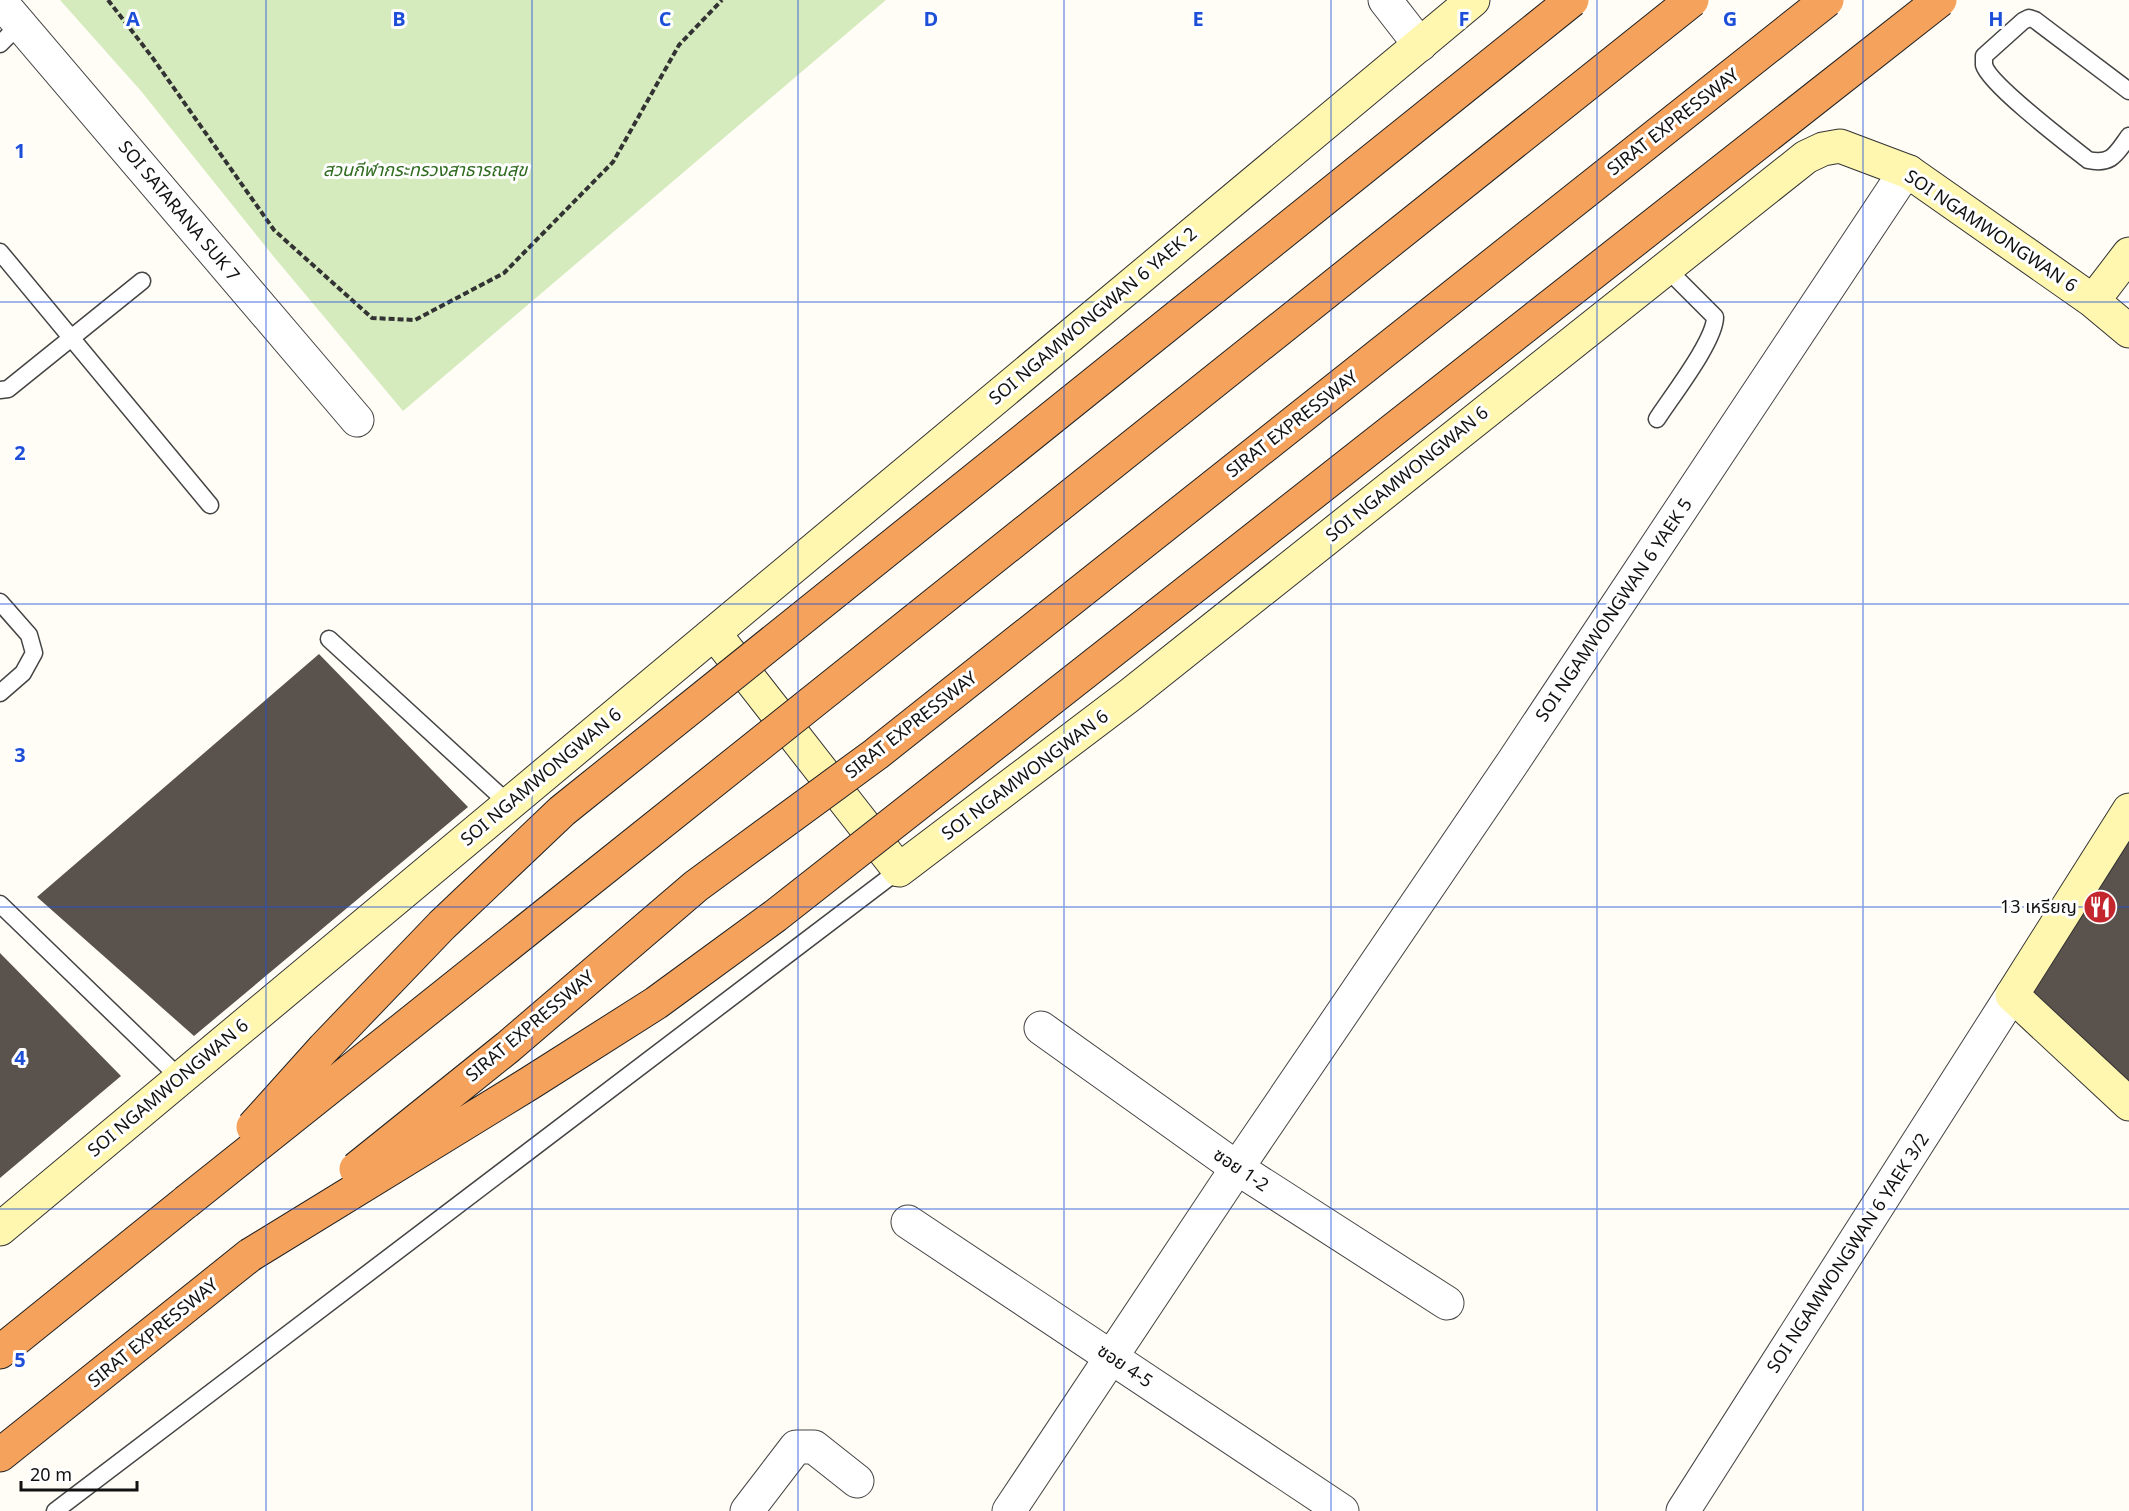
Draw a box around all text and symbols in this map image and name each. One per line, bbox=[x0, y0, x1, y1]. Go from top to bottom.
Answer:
text: A bbox=[126, 5, 140, 35]
text: B bbox=[392, 5, 406, 35]
text: C bbox=[659, 5, 672, 35]
text: D bbox=[924, 5, 938, 35]
text: E bbox=[1192, 5, 1204, 35]
text: F bbox=[1459, 5, 1469, 35]
text: G bbox=[1723, 5, 1737, 35]
text: H bbox=[1988, 5, 2004, 35]
street label: SIRAT EXPRESSWAY bbox=[1601, 62, 1746, 183]
street label: SOI SATARANA SUK 7 bbox=[111, 135, 246, 288]
text: 1 bbox=[14, 137, 26, 167]
park label: สวนกีฬากระทรวงสาธารณสุข bbox=[323, 157, 528, 184]
street label: SOI NGAMWONGWAN 6 bbox=[1899, 163, 2082, 299]
street label: SOI NGAMWONGWAN 6 YAEK 2 bbox=[983, 221, 1203, 412]
street label: SIRAT EXPRESSWAY bbox=[1220, 364, 1365, 485]
street label: SOI NGAMWONGWAN 6 bbox=[1320, 400, 1495, 549]
text: 2 bbox=[14, 439, 26, 469]
street label: SOI NGAMWONGWAN 6 YAEK 5 bbox=[1529, 493, 1700, 727]
street label: SIRAT EXPRESSWAY bbox=[839, 665, 984, 786]
street label: SOI NGAMWONGWAN 6 bbox=[455, 702, 628, 853]
street label: SOI NGAMWONGWAN 6 bbox=[936, 704, 1114, 847]
text: 3 bbox=[14, 741, 26, 771]
restaurant icon: 13 เหรียญ bbox=[2082, 889, 2118, 925]
place label: 13 เหรียญ bbox=[2000, 894, 2077, 921]
street label: SIRAT EXPRESSWAY bbox=[460, 964, 601, 1089]
street label: SOI NGAMWONGWAN 6 bbox=[82, 1013, 255, 1164]
text: 4 bbox=[14, 1044, 26, 1074]
street label: SOI NGAMWONGWAN 6 YAEK 3/2 bbox=[1760, 1128, 1936, 1379]
street label: ซอย 1-2 bbox=[1207, 1142, 1274, 1199]
street label: SIRAT EXPRESSWAY bbox=[82, 1272, 225, 1395]
street label: ซอย 4-5 bbox=[1091, 1338, 1158, 1395]
text: 5 bbox=[14, 1346, 26, 1376]
scale bar bbox=[21, 1454, 136, 1492]
text: 20 m bbox=[30, 1462, 72, 1489]

